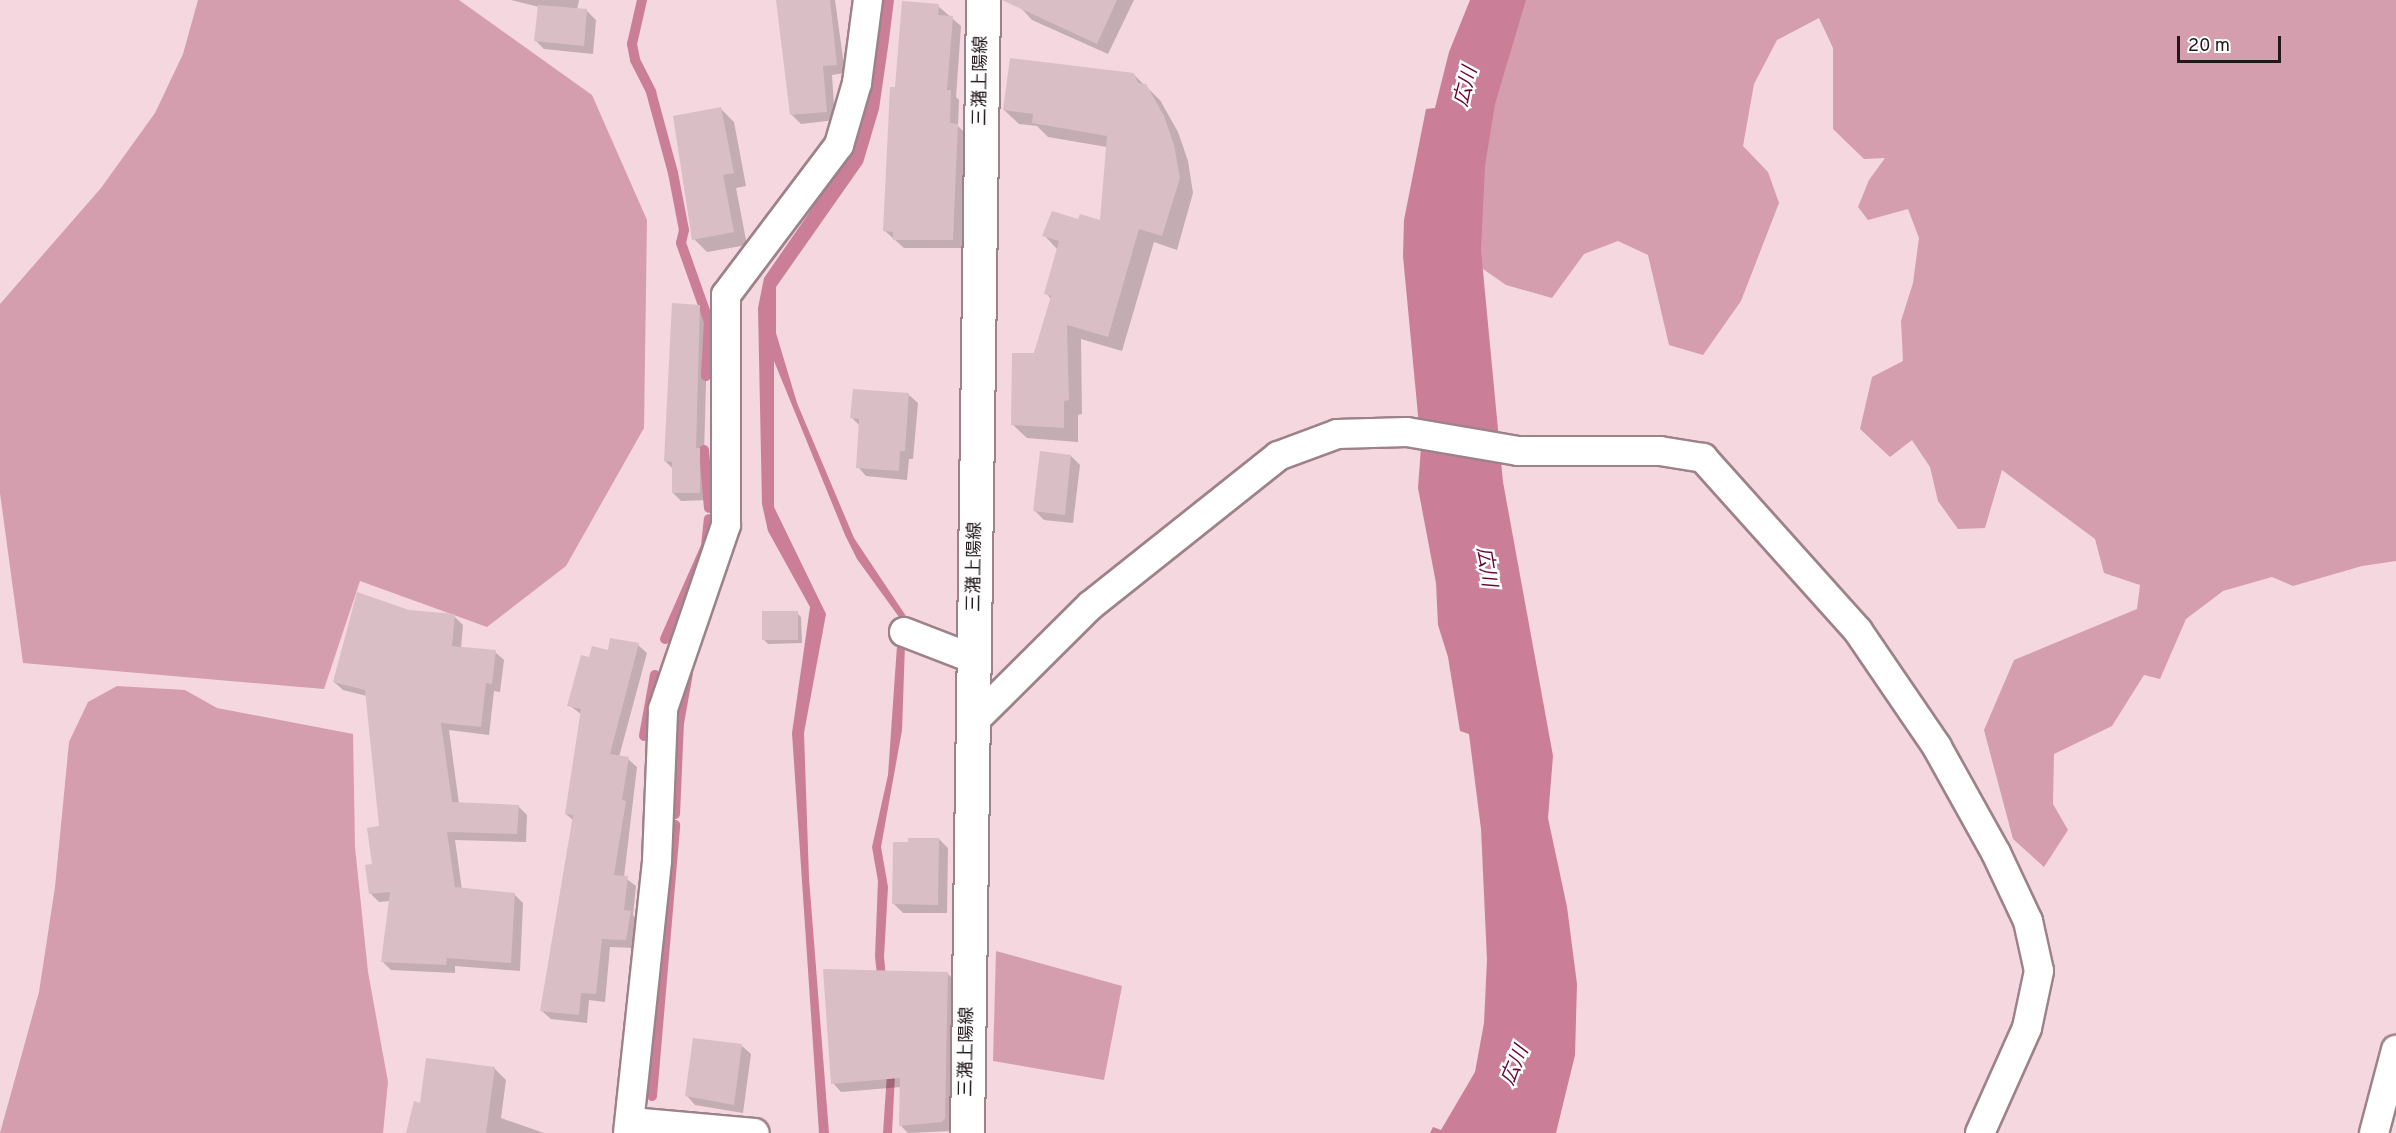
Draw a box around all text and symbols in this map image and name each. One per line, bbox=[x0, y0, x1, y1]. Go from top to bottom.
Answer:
scale bar bbox=[2180, 24, 2284, 62]
text: 20 m bbox=[2188, 35, 2230, 58]
street label: 三潴上陽線 bbox=[970, 36, 994, 126]
water label: 広川 bbox=[1450, 65, 1484, 109]
street label: 三潴上陽線 bbox=[964, 522, 988, 612]
water label: 広川 bbox=[1470, 545, 1500, 589]
street label: 三潴上陽線 bbox=[956, 1007, 980, 1097]
water label: 広川 bbox=[1497, 1043, 1535, 1089]

